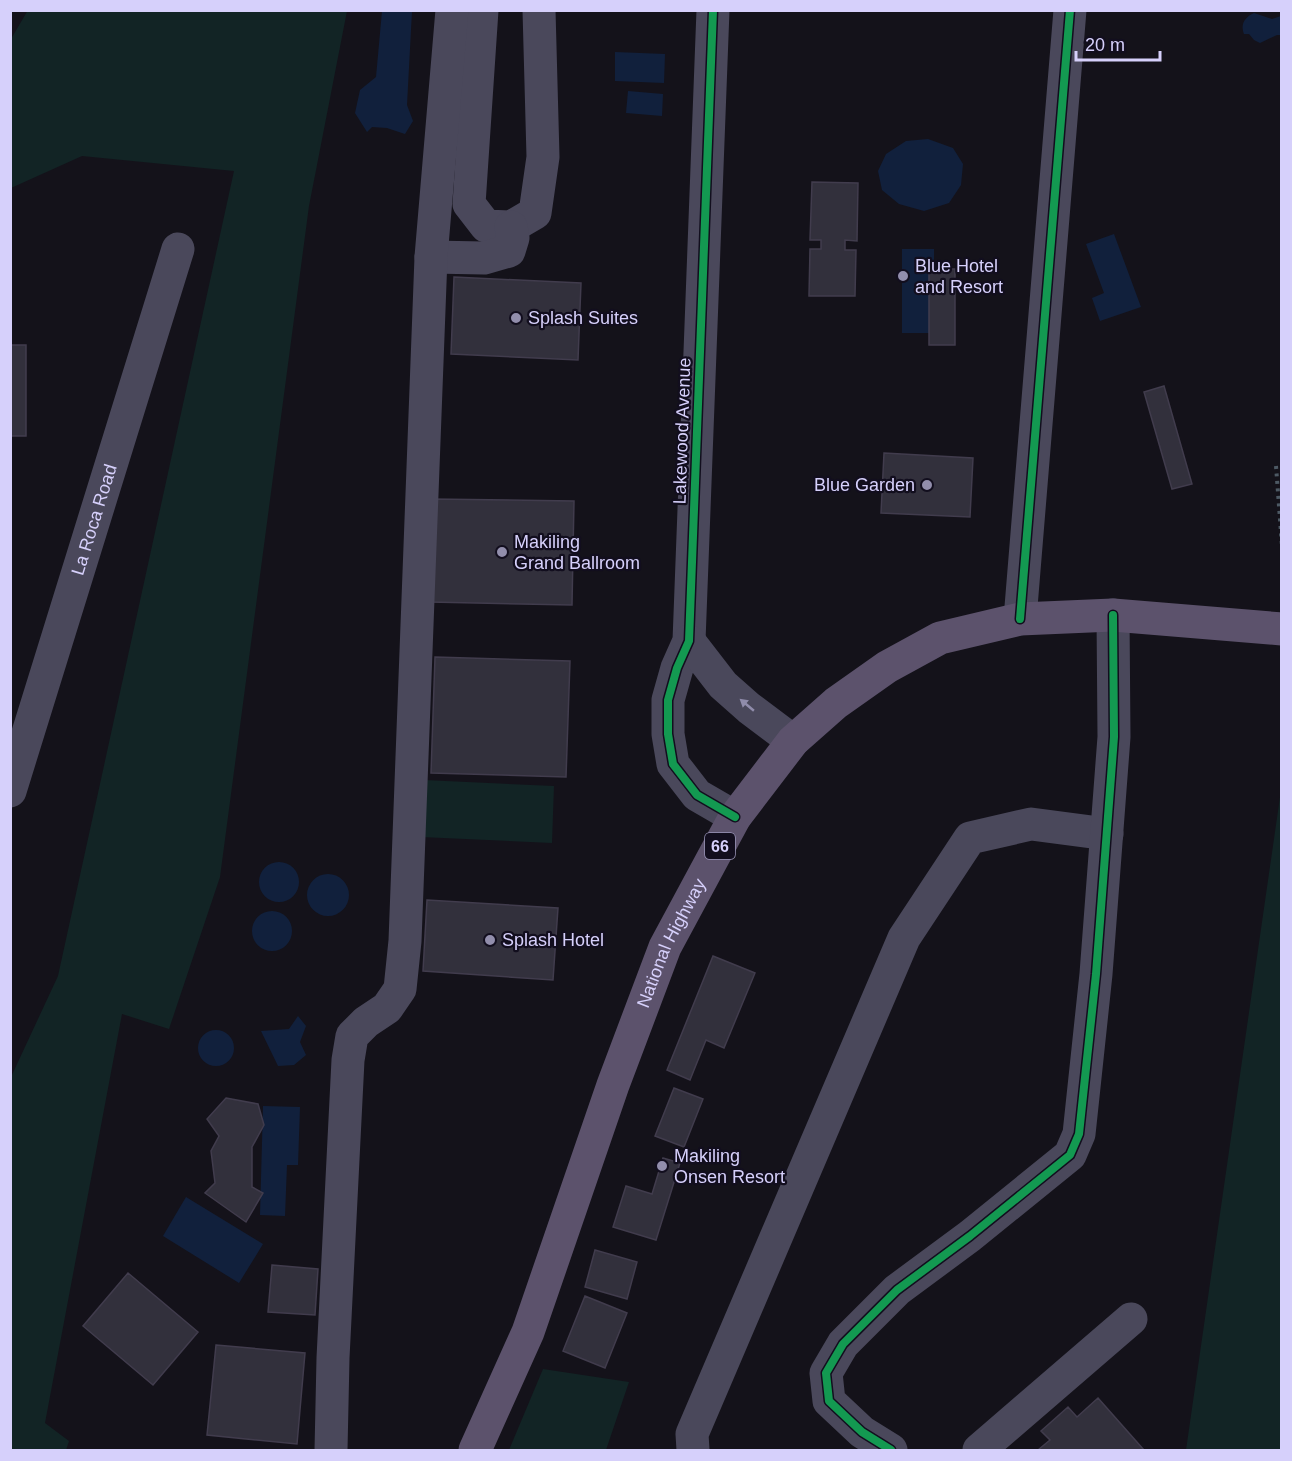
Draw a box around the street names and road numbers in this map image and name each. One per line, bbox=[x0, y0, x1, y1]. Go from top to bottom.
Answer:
street label: Lakewood Avenue bbox=[669, 357, 695, 505]
street label: La Roca Road bbox=[67, 462, 121, 578]
road number: 66 bbox=[705, 833, 735, 859]
street label: National Highway bbox=[633, 875, 710, 1011]

